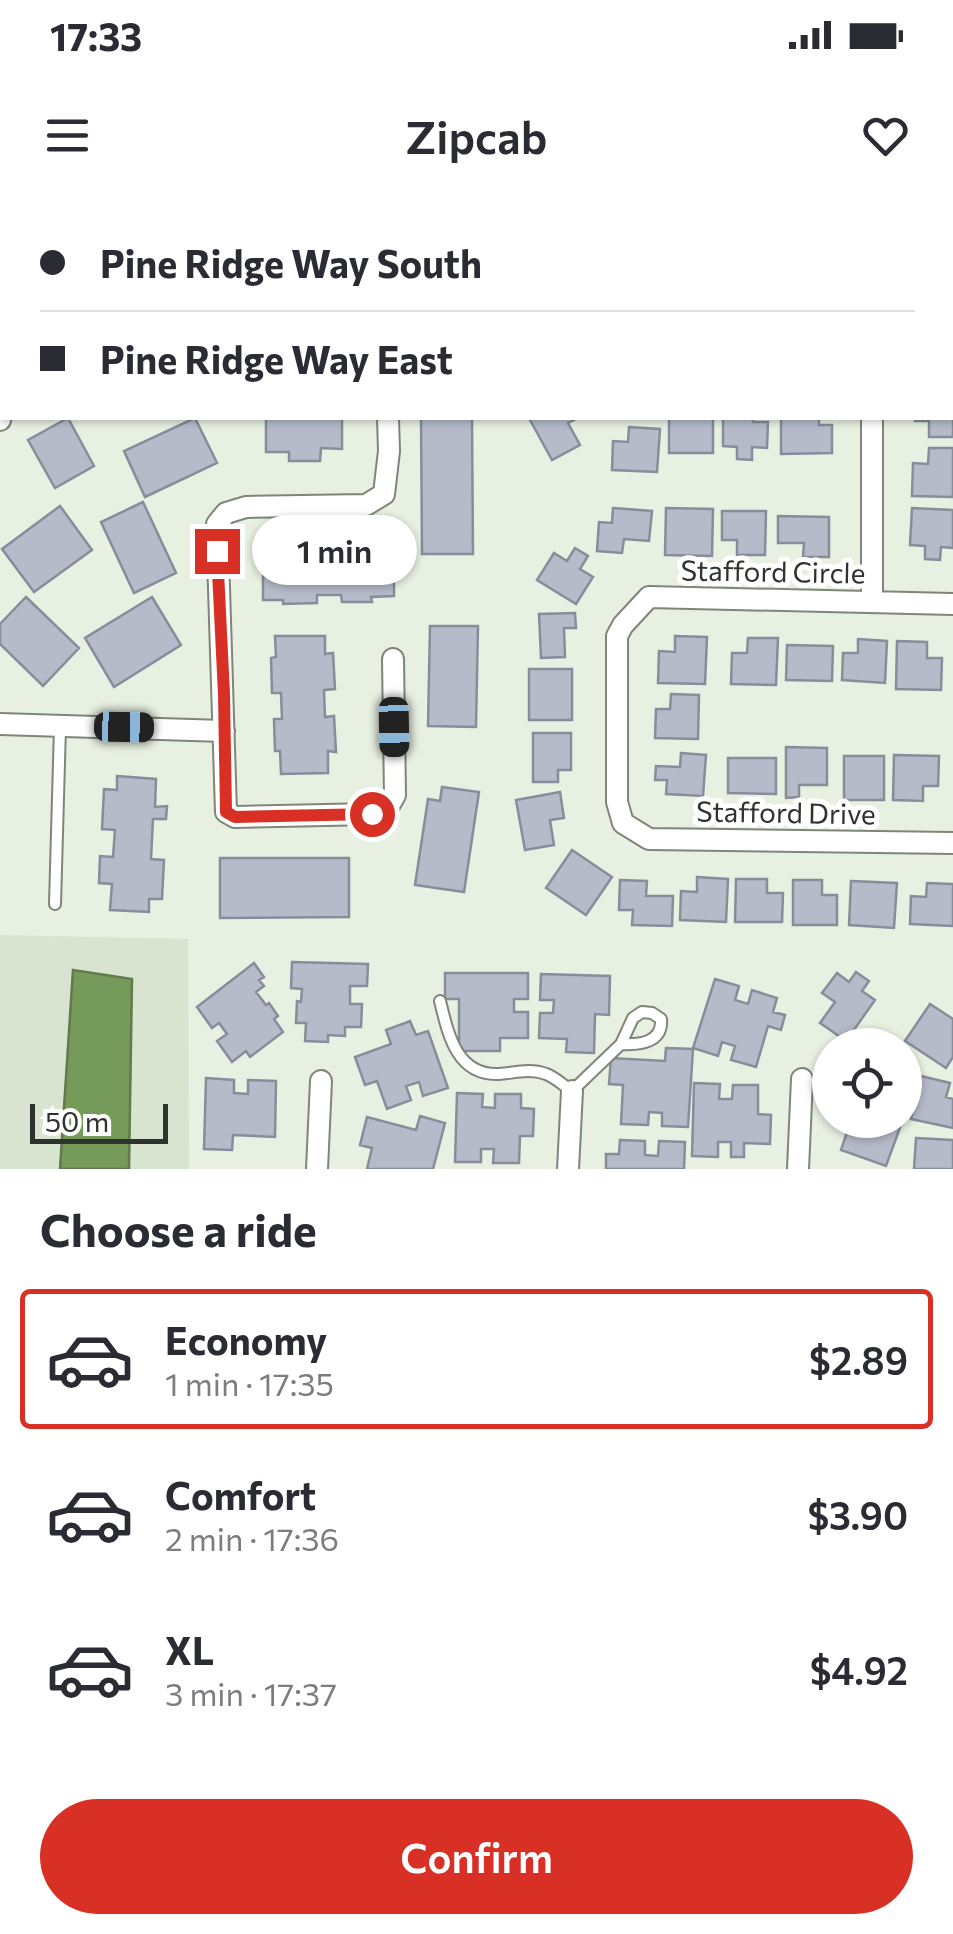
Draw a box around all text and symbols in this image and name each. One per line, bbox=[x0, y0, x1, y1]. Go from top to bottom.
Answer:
text: 17:33 bbox=[50, 12, 142, 59]
icon: menu bbox=[40, 108, 95, 163]
text: Zipcab bbox=[406, 108, 547, 163]
icon: heart bbox=[858, 108, 913, 163]
text: Pine Ridge Way South bbox=[100, 239, 482, 286]
text: Pine Ridge Way East bbox=[100, 335, 453, 382]
callout: 1 min bbox=[252, 516, 417, 586]
route end bbox=[195, 529, 240, 574]
text: 1 min bbox=[297, 530, 372, 570]
street label: Stafford Circle bbox=[680, 552, 866, 590]
car bbox=[378, 697, 410, 757]
car bbox=[94, 711, 154, 743]
route start bbox=[350, 792, 395, 837]
street label: Stafford Drive bbox=[696, 793, 876, 831]
map controls bbox=[812, 1028, 922, 1138]
button: locate bbox=[812, 1028, 922, 1138]
scale bar bbox=[30, 1099, 168, 1144]
text: 50 m bbox=[45, 1104, 109, 1138]
text: Choose a ride bbox=[40, 1201, 317, 1256]
icon: car bbox=[45, 1314, 135, 1404]
text: Economy bbox=[165, 1316, 327, 1363]
text: $2.89 bbox=[809, 1336, 908, 1383]
text: 1 min · 17:35 bbox=[165, 1363, 334, 1403]
icon: car bbox=[45, 1469, 135, 1559]
text: Comfort bbox=[165, 1471, 316, 1518]
text: $3.90 bbox=[807, 1491, 908, 1538]
text: 2 min · 17:36 bbox=[165, 1518, 339, 1558]
icon: car bbox=[45, 1624, 135, 1714]
text: XL bbox=[165, 1626, 214, 1673]
text: $4.92 bbox=[810, 1646, 908, 1693]
text: 3 min · 17:37 bbox=[165, 1673, 337, 1713]
button: Confirm bbox=[40, 1799, 913, 1914]

